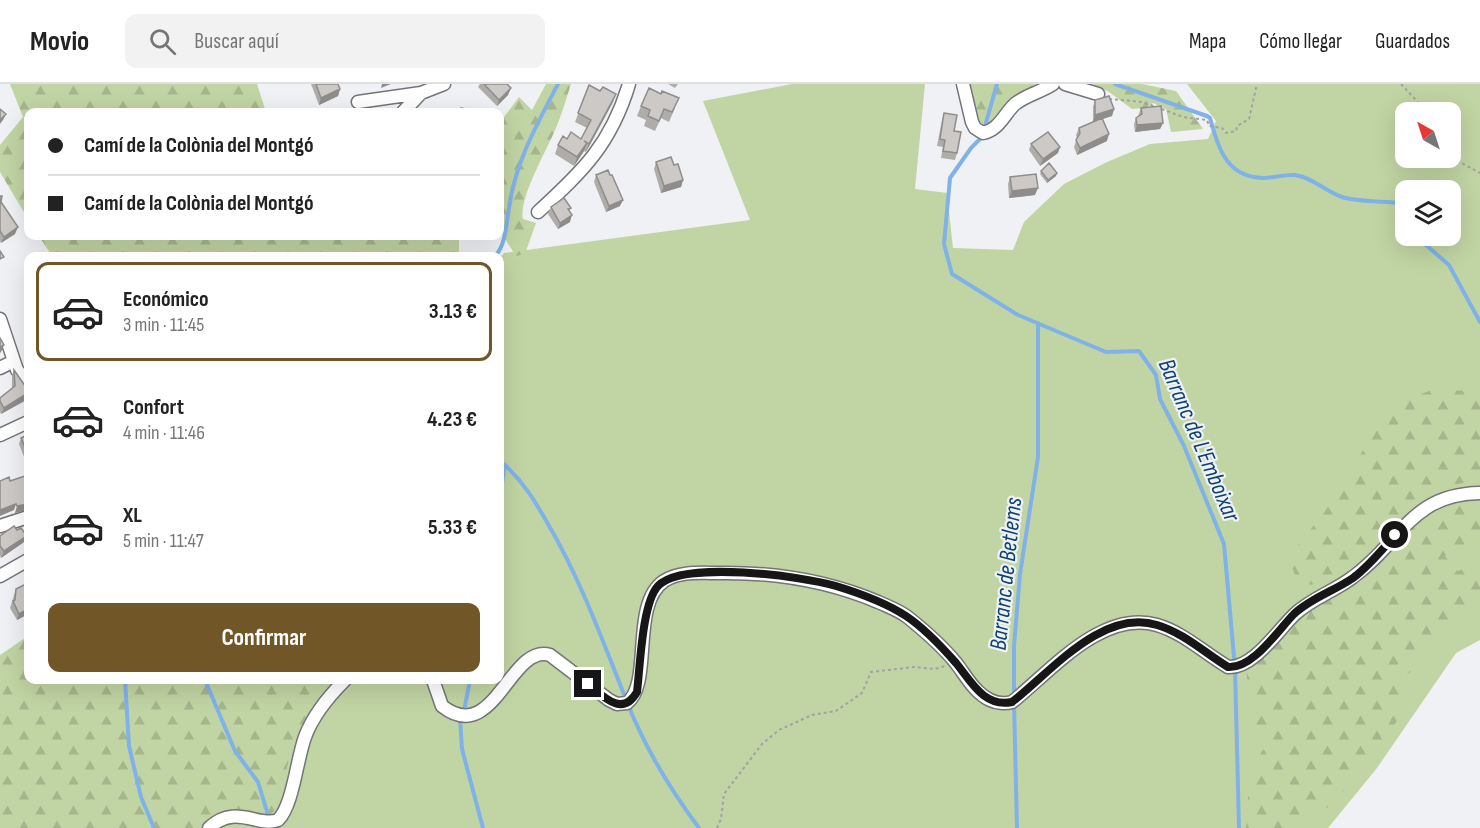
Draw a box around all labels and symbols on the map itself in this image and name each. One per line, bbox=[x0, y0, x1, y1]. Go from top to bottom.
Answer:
north arrow bbox=[1395, 102, 1461, 168]
water label: Barranc de L'Emboixar bbox=[1152, 354, 1247, 527]
water label: Barranc de Betlems bbox=[984, 496, 1029, 652]
route start bbox=[1381, 521, 1408, 548]
route end bbox=[574, 670, 601, 697]

